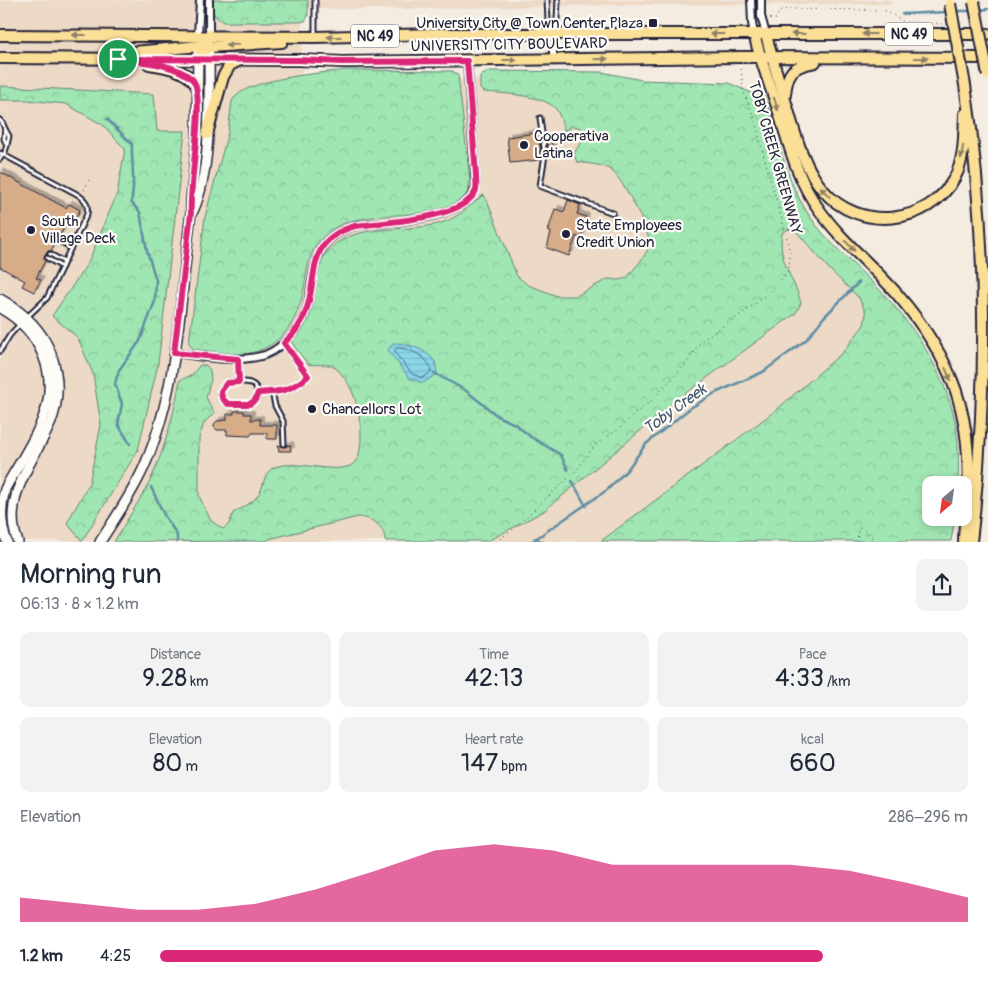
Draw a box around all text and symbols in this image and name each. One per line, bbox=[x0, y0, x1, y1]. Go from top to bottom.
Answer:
place label: University City @ Town Center Plaza bbox=[416, 14, 643, 33]
marker: University City @ Town Center Plaza bbox=[647, 17, 659, 29]
road number: NC 49 bbox=[885, 22, 933, 46]
road number: NC 49 bbox=[351, 24, 399, 48]
one-way arrow bbox=[709, 30, 725, 38]
one-way arrow bbox=[789, 30, 805, 38]
one-way arrow bbox=[861, 30, 877, 38]
one-way arrow bbox=[71, 31, 87, 39]
one-way arrow bbox=[326, 33, 342, 41]
street label: UNIVERSITY CITY BOULEVARD bbox=[411, 34, 607, 56]
pin bbox=[97, 38, 139, 80]
one-way arrow bbox=[224, 42, 240, 50]
icon: arrive bbox=[104, 45, 132, 73]
one-way arrow bbox=[914, 54, 930, 62]
one-way arrow bbox=[594, 55, 610, 63]
one-way arrow bbox=[502, 56, 518, 64]
street label: TOBY CREEK GREENWAY bbox=[744, 79, 806, 237]
one-way arrow bbox=[773, 97, 781, 112]
place label: Cooperativa Latina bbox=[534, 127, 609, 163]
marker: Cooperativa Latina bbox=[518, 139, 530, 151]
one-way arrow bbox=[958, 144, 966, 160]
one-way arrow bbox=[820, 185, 831, 198]
place label: South Village Deck bbox=[41, 212, 116, 248]
place label: State Employees Credit Union bbox=[576, 216, 682, 252]
marker: South Village Deck bbox=[25, 224, 37, 236]
marker: State Employees Credit Union bbox=[560, 228, 572, 240]
one-way arrow bbox=[844, 239, 856, 251]
one-way arrow bbox=[944, 367, 952, 381]
water label: Toby Creek bbox=[640, 379, 711, 438]
place label: Chancellors Lot bbox=[322, 400, 422, 419]
marker: Chancellors Lot bbox=[306, 403, 318, 415]
north arrow bbox=[922, 476, 972, 526]
map controls bbox=[922, 476, 972, 526]
text: Morning run bbox=[20, 557, 162, 592]
button: share bbox=[916, 559, 968, 611]
text: 06:13 · 8 × 1.2 km bbox=[20, 594, 139, 614]
text: Distance bbox=[150, 646, 201, 663]
text: Time bbox=[479, 646, 509, 663]
text: Pace bbox=[799, 646, 827, 663]
text: 9.28 bbox=[142, 663, 187, 694]
text: 42:13 bbox=[465, 663, 523, 694]
text: 4:33 bbox=[775, 663, 824, 694]
text: km bbox=[187, 673, 208, 690]
text: /km bbox=[824, 673, 850, 690]
text: Elevation bbox=[149, 731, 202, 748]
text: Heart rate bbox=[464, 731, 524, 748]
text: kcal bbox=[801, 731, 824, 748]
text: 80 bbox=[153, 748, 182, 779]
text: 147 bbox=[461, 748, 498, 779]
text: 660 bbox=[790, 748, 836, 779]
text: m bbox=[182, 758, 198, 775]
text: bpm bbox=[498, 758, 527, 775]
text: Elevation bbox=[20, 807, 81, 827]
text: 286–296 m bbox=[888, 807, 968, 827]
text: 1.2 km bbox=[20, 946, 63, 966]
text: 4:25 bbox=[100, 946, 131, 966]

